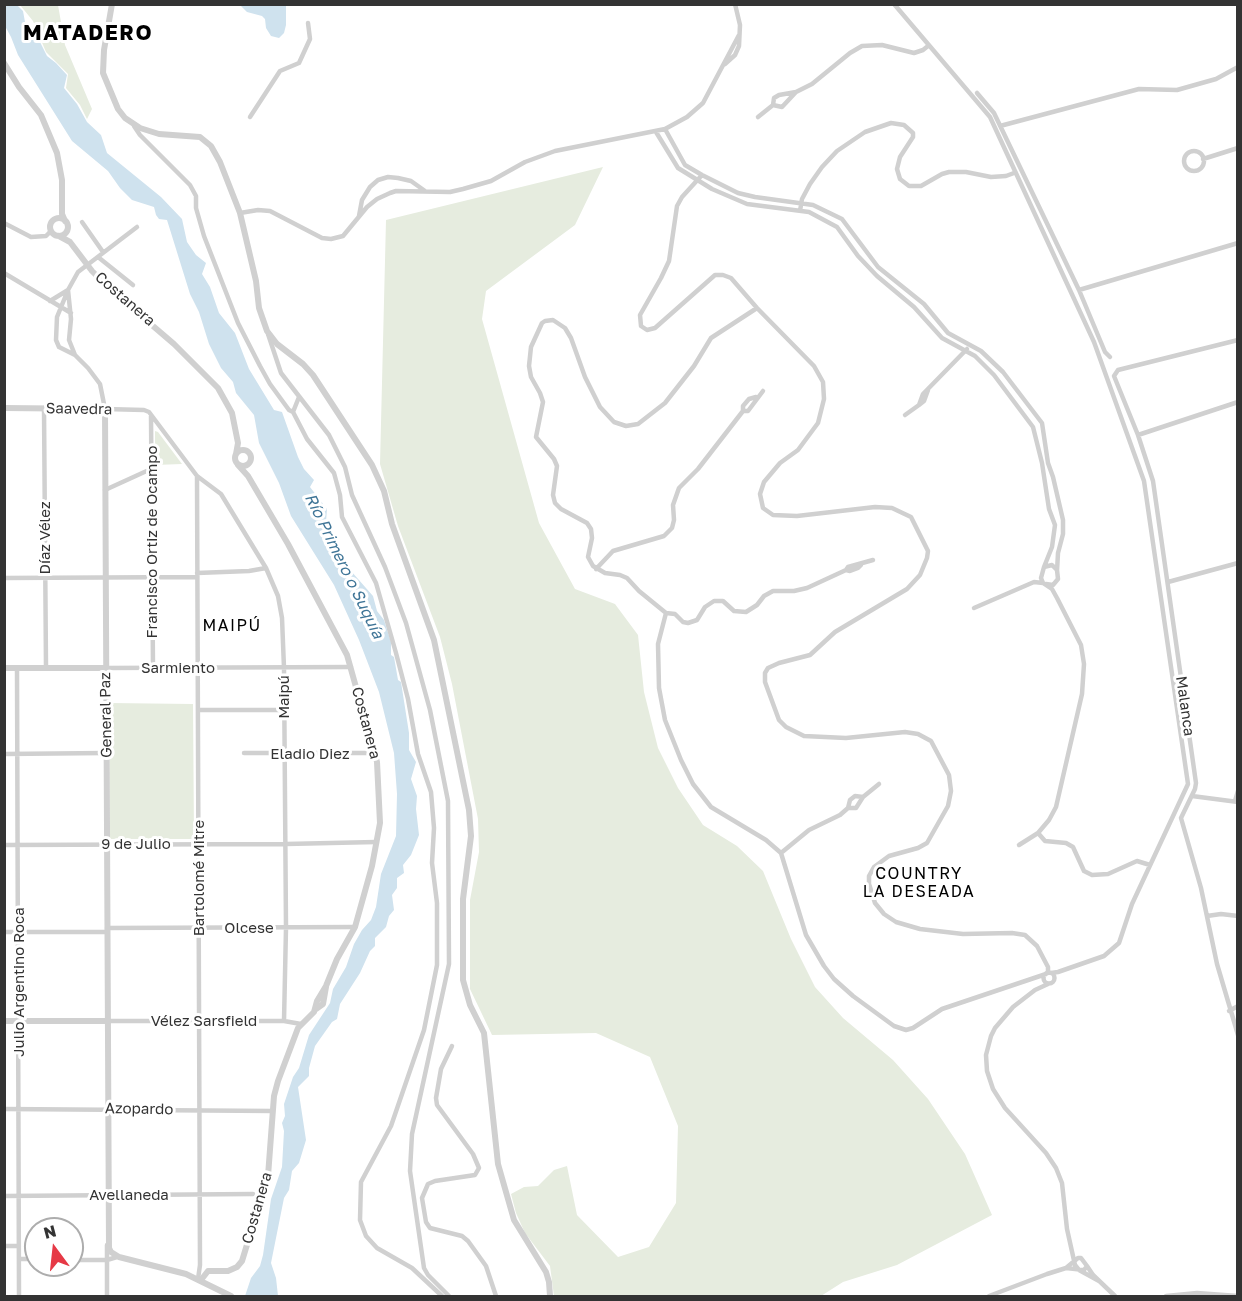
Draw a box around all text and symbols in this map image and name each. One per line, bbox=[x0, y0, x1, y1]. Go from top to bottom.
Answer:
district label: MATADERO bbox=[23, 20, 153, 46]
street label: Costanera bbox=[91, 268, 159, 330]
street label: Saavedra bbox=[46, 399, 112, 419]
street label: Francisco Ortiz de Ocampo bbox=[143, 446, 161, 638]
water label: Río Primero o Suquía bbox=[300, 490, 388, 642]
street label: Díaz Vélez bbox=[36, 501, 54, 575]
district label: MAIPÚ bbox=[202, 616, 262, 636]
street label: Sarmiento bbox=[141, 659, 215, 677]
street label: General Paz bbox=[96, 672, 116, 758]
street label: Maipú bbox=[275, 675, 293, 719]
street label: Malanca bbox=[1172, 675, 1198, 737]
street label: Costanera bbox=[348, 685, 384, 761]
street label: Eladio Diez bbox=[270, 745, 350, 763]
street label: Bartolomé Mitre bbox=[190, 820, 208, 936]
street label: 9 de Julio bbox=[101, 835, 171, 853]
district label: COUNTRY LA DESEADA bbox=[863, 864, 975, 902]
street label: Julio Argentino Roca bbox=[10, 907, 28, 1057]
street label: Olcese bbox=[224, 919, 274, 937]
street label: Vélez Sarsfield bbox=[151, 1012, 257, 1030]
street label: Azopardo bbox=[105, 1099, 173, 1119]
street label: Costanera bbox=[238, 1170, 276, 1246]
street label: Avellaneda bbox=[89, 1186, 169, 1204]
north arrow bbox=[24, 1217, 84, 1277]
text: N bbox=[41, 1220, 58, 1243]

